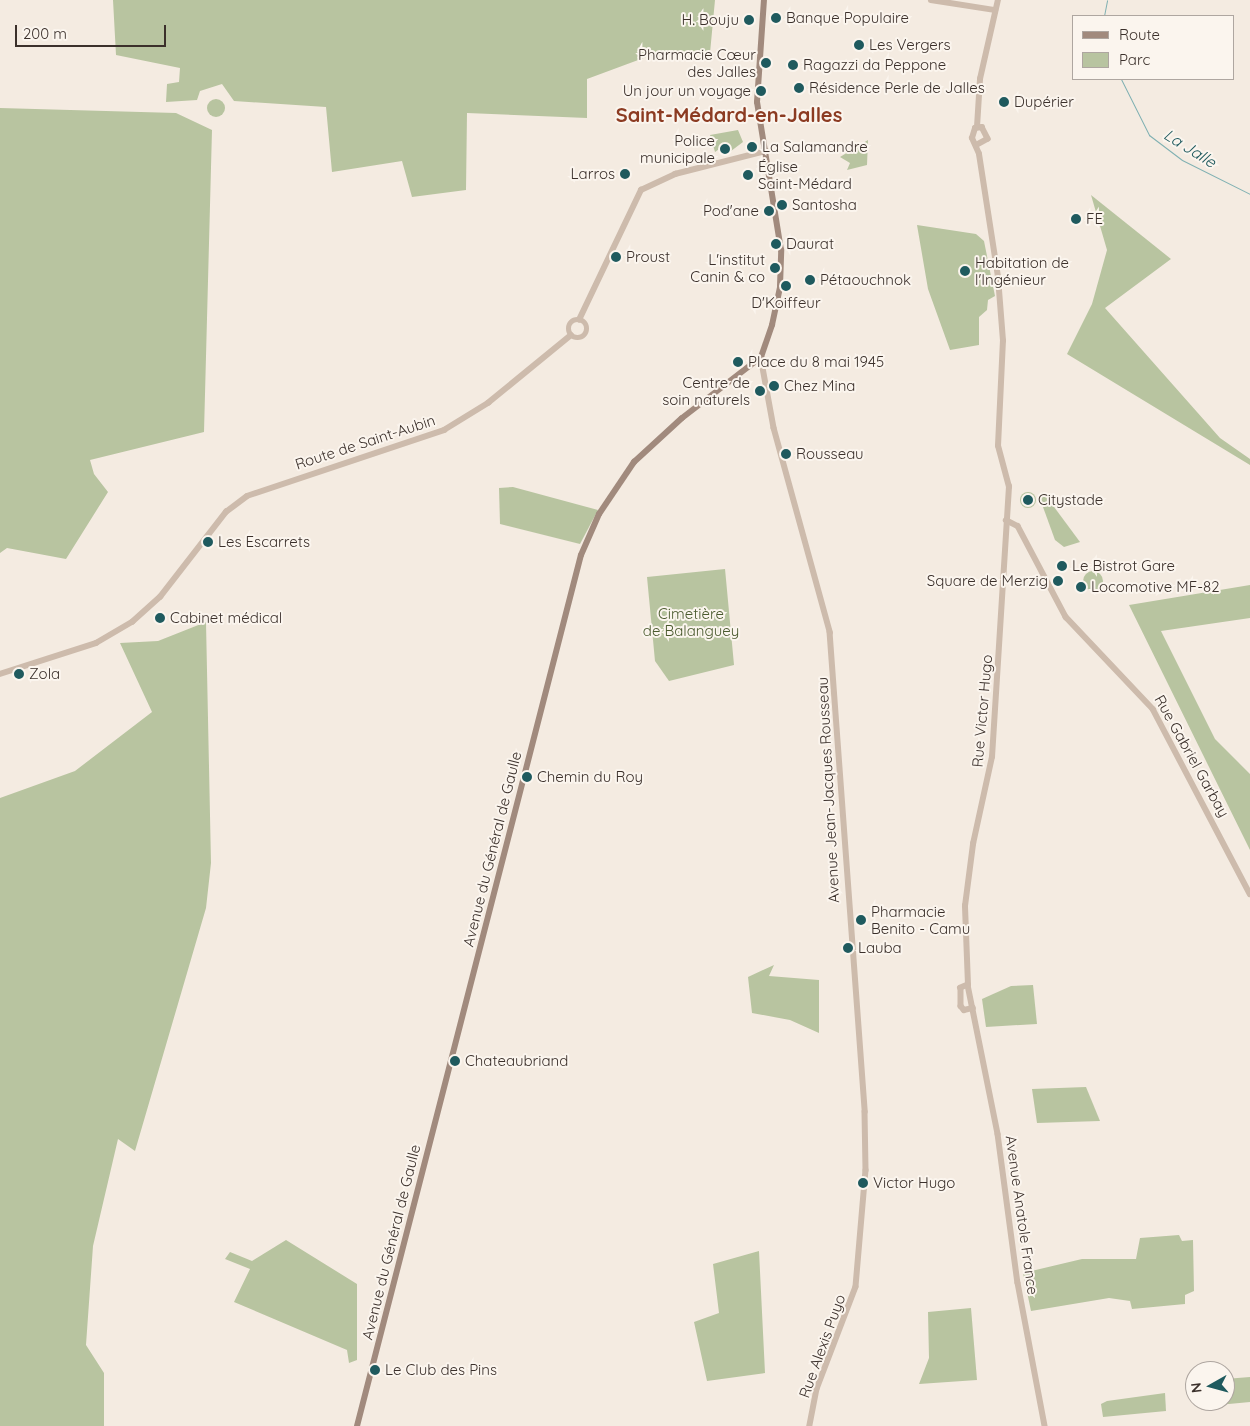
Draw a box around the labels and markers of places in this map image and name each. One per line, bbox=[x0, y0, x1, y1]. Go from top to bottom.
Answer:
place label: Banque Populaire bbox=[786, 9, 909, 27]
place label: H. Bouju bbox=[681, 11, 739, 29]
marker: Banque Populaire bbox=[770, 12, 782, 24]
marker: H. Bouju bbox=[743, 14, 755, 26]
place label: Les Vergers bbox=[869, 36, 951, 54]
marker: Les Vergers bbox=[853, 39, 865, 51]
place label: Pharmacie Cœur des Jalles bbox=[638, 45, 756, 80]
place label: Ragazzi da Peppone bbox=[803, 56, 946, 74]
marker: Pharmacie Cœur des Jalles bbox=[760, 57, 772, 69]
marker: Ragazzi da Peppone bbox=[787, 59, 799, 71]
place label: Résidence Perle de Jalles bbox=[809, 79, 985, 97]
place label: Un jour un voyage bbox=[623, 82, 751, 100]
marker: Résidence Perle de Jalles bbox=[793, 82, 805, 94]
marker: Un jour un voyage bbox=[755, 85, 767, 97]
place label: Dupérier bbox=[1014, 93, 1074, 111]
marker: Dupérier bbox=[998, 96, 1010, 108]
place label: Police municipale bbox=[640, 131, 715, 166]
place label: La Salamandre bbox=[762, 138, 868, 156]
marker: La Salamandre bbox=[746, 141, 758, 153]
marker: Police municipale bbox=[719, 143, 731, 155]
place label: Église Saint-Médard bbox=[758, 157, 852, 192]
place label: Larros bbox=[571, 165, 615, 183]
marker: Larros bbox=[619, 168, 631, 180]
marker: Église Saint-Médard bbox=[742, 169, 754, 181]
place label: Santosha bbox=[792, 196, 857, 214]
marker: Santosha bbox=[776, 199, 788, 211]
place label: Pod'ane bbox=[703, 202, 759, 220]
marker: Pod'ane bbox=[763, 205, 775, 217]
place label: FE bbox=[1086, 210, 1103, 228]
marker: FE bbox=[1070, 213, 1082, 225]
place label: Daurat bbox=[786, 235, 834, 253]
marker: Daurat bbox=[770, 238, 782, 250]
place label: Proust bbox=[626, 248, 670, 266]
place label: L'institut Canin & co bbox=[690, 250, 765, 285]
marker: Proust bbox=[610, 251, 622, 263]
place label: Habitation de l'Ingénieur bbox=[975, 253, 1069, 288]
marker: L'institut Canin & co bbox=[769, 262, 781, 274]
marker: Habitation de l'Ingénieur bbox=[959, 265, 971, 277]
place label: Pétaouchnok bbox=[820, 271, 911, 289]
marker: Pétaouchnok bbox=[804, 274, 816, 286]
marker: D'Koiffeur bbox=[780, 280, 792, 292]
place label: D'Koiffeur bbox=[751, 294, 821, 312]
place label: Place du 8 mai 1945 bbox=[748, 353, 884, 371]
marker: Place du 8 mai 1945 bbox=[732, 356, 744, 368]
place label: Centre de soin naturels bbox=[662, 373, 750, 408]
place label: Chez Mina bbox=[784, 377, 855, 395]
marker: Chez Mina bbox=[768, 380, 780, 392]
marker: Centre de soin naturels bbox=[754, 385, 766, 397]
place label: Rousseau bbox=[796, 445, 864, 463]
marker: Rousseau bbox=[780, 448, 792, 460]
place label: Citystade bbox=[1038, 491, 1103, 509]
marker: Citystade bbox=[1022, 494, 1034, 506]
place label: Les Escarrets bbox=[218, 533, 310, 551]
marker: Les Escarrets bbox=[202, 536, 214, 548]
place label: Le Bistrot Gare bbox=[1072, 557, 1175, 575]
marker: Le Bistrot Gare bbox=[1056, 560, 1068, 572]
place label: Square de Merzig bbox=[927, 572, 1048, 590]
marker: Square de Merzig bbox=[1052, 575, 1064, 587]
place label: Locomotive MF-82 bbox=[1091, 578, 1219, 596]
marker: Locomotive MF-82 bbox=[1075, 581, 1087, 593]
place label: Cabinet médical bbox=[170, 609, 282, 627]
marker: Cabinet médical bbox=[154, 612, 166, 624]
place label: Zola bbox=[29, 665, 60, 683]
marker: Zola bbox=[13, 668, 25, 680]
place label: Chemin du Roy bbox=[537, 768, 643, 786]
marker: Chemin du Roy bbox=[521, 771, 533, 783]
place label: Pharmacie Benito - Camu bbox=[871, 902, 970, 937]
marker: Pharmacie Benito - Camu bbox=[855, 914, 867, 926]
place label: Lauba bbox=[858, 939, 902, 957]
marker: Lauba bbox=[842, 942, 854, 954]
place label: Chateaubriand bbox=[465, 1052, 568, 1070]
marker: Chateaubriand bbox=[449, 1055, 461, 1067]
place label: Victor Hugo bbox=[873, 1174, 955, 1192]
marker: Victor Hugo bbox=[857, 1177, 869, 1189]
place label: Le Club des Pins bbox=[385, 1361, 497, 1379]
marker: Le Club des Pins bbox=[369, 1364, 381, 1376]

